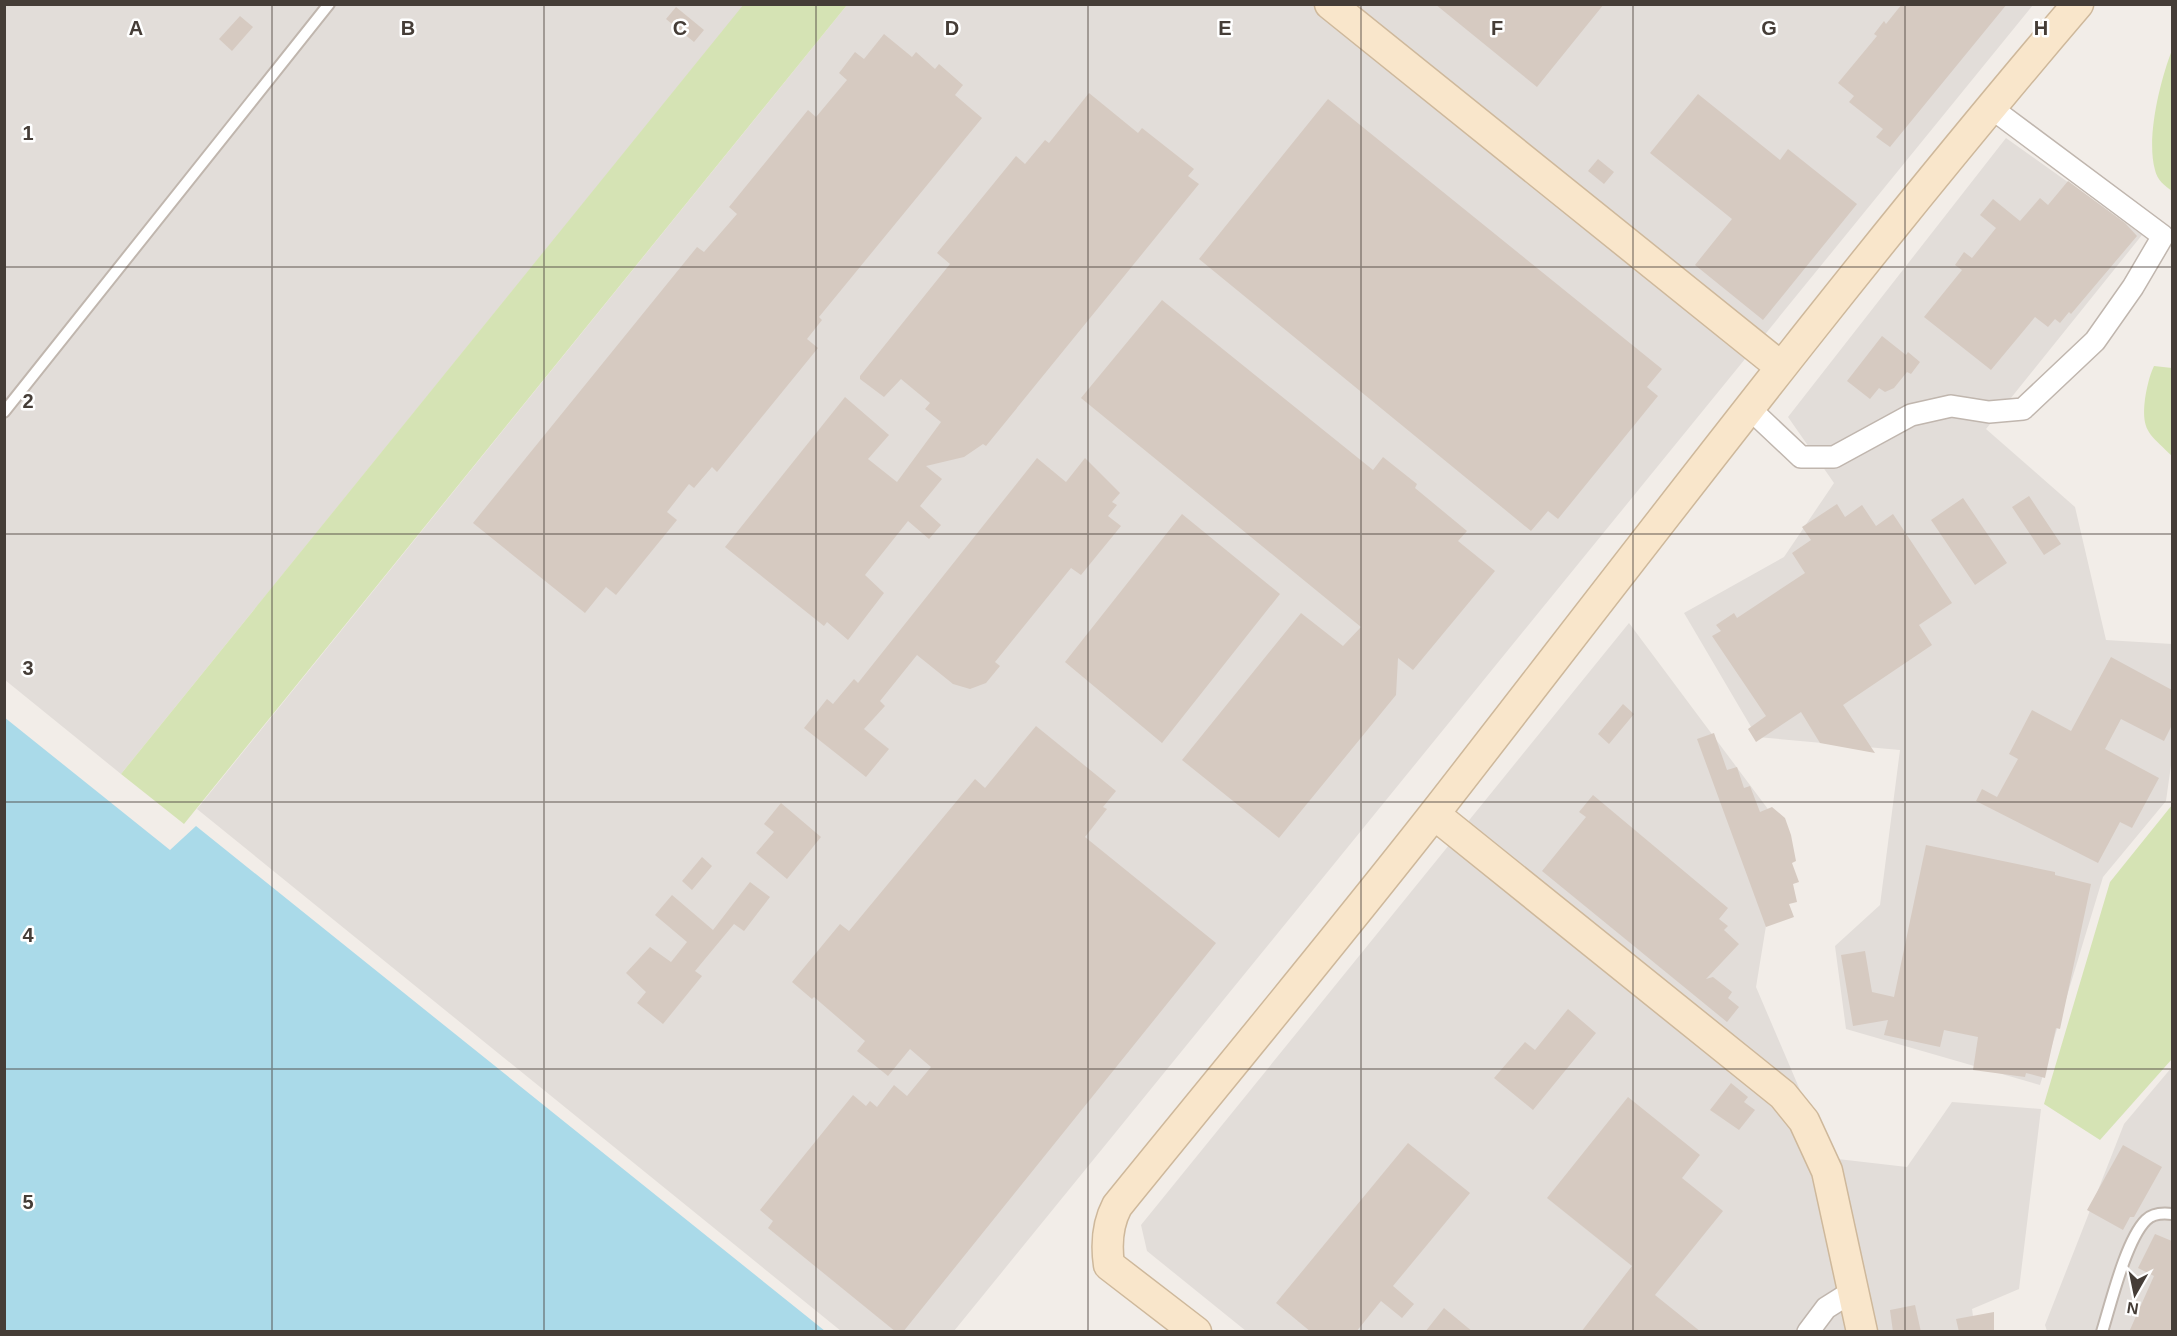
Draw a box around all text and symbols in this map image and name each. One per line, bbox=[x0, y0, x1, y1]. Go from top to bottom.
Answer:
text: A bbox=[129, 17, 143, 39]
text: B bbox=[401, 17, 415, 39]
text: C bbox=[673, 17, 687, 39]
text: D bbox=[945, 17, 959, 39]
text: E bbox=[1218, 17, 1232, 39]
text: F bbox=[1491, 17, 1503, 39]
text: G bbox=[1761, 17, 1777, 39]
text: H bbox=[2034, 17, 2048, 39]
text: 1 bbox=[22, 122, 34, 144]
text: 2 bbox=[22, 390, 34, 412]
text: 3 bbox=[22, 657, 34, 679]
text: 4 bbox=[22, 924, 34, 946]
text: 5 bbox=[22, 1191, 34, 1213]
north arrow bbox=[2105, 1264, 2165, 1324]
text: N bbox=[2126, 1299, 2140, 1318]

